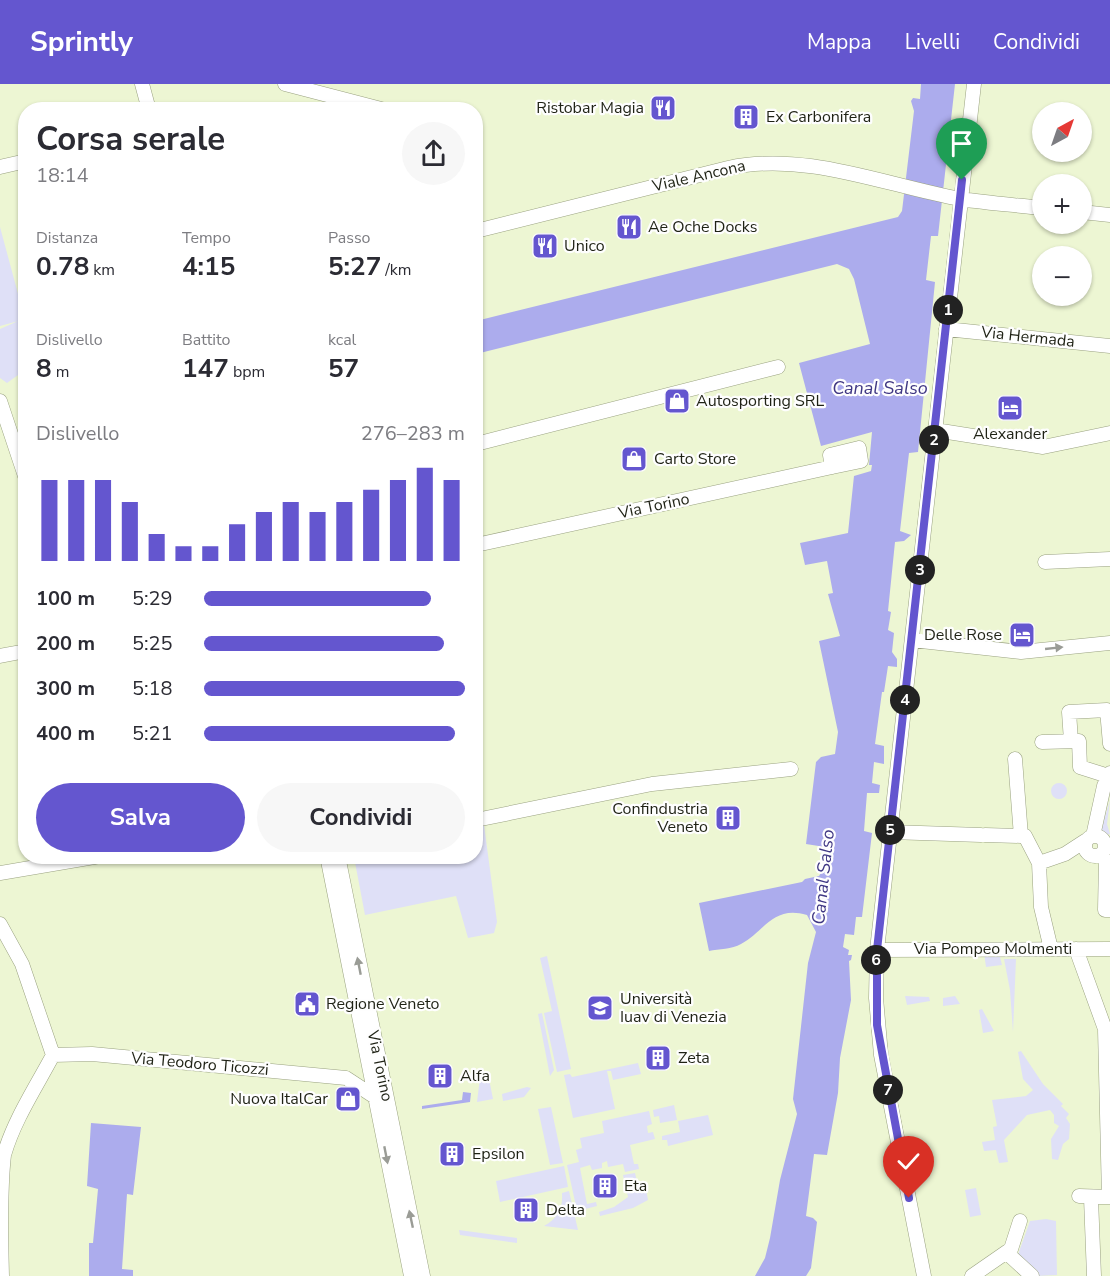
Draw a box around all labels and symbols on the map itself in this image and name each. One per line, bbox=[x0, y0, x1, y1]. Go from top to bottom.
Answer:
restaurant icon: Ristobar Magia bbox=[648, 93, 678, 123]
place label: Ristobar Magia bbox=[536, 97, 644, 119]
building icon: Ex Carbonifera bbox=[731, 102, 761, 132]
north arrow bbox=[1032, 102, 1092, 162]
place label: Ex Carbonifera bbox=[766, 106, 871, 128]
pin bbox=[936, 118, 987, 180]
street label: Viale Ancona bbox=[649, 155, 748, 198]
restaurant icon: Ae Oche Docks bbox=[614, 212, 644, 242]
place label: Ae Oche Docks bbox=[648, 216, 757, 238]
restaurant icon: Unico bbox=[530, 231, 560, 261]
place label: Unico bbox=[564, 235, 605, 257]
pin: 1 bbox=[933, 295, 963, 325]
street label: Via Hermada bbox=[979, 321, 1076, 353]
water label: Canal Salso bbox=[832, 376, 928, 400]
shop icon: Autosporting SRL bbox=[662, 386, 692, 416]
place label: Autosporting SRL bbox=[696, 390, 825, 412]
hotel icon: Alexander bbox=[995, 393, 1025, 423]
place label: Alexander bbox=[973, 423, 1047, 445]
pin: 2 bbox=[919, 425, 949, 455]
shop icon: Carto Store bbox=[619, 444, 649, 474]
place label: Carto Store bbox=[654, 448, 736, 470]
street label: Via Torino bbox=[615, 488, 692, 524]
pin: 3 bbox=[905, 555, 935, 585]
hotel icon: Delle Rose bbox=[1007, 620, 1037, 650]
place label: Delle Rose bbox=[924, 624, 1002, 646]
one-way arrow bbox=[1044, 643, 1063, 653]
pin: 4 bbox=[890, 685, 920, 715]
place label: Confindustria Veneto bbox=[612, 798, 708, 838]
building icon: Confindustria Veneto bbox=[713, 803, 743, 833]
pin: 5 bbox=[875, 815, 905, 845]
water label: Canal Salso bbox=[806, 828, 840, 926]
street label: Via Pompeo Molmenti bbox=[913, 938, 1072, 960]
pin: 6 bbox=[861, 945, 891, 975]
one-way arrow bbox=[354, 956, 363, 975]
place label: Università Iuav di Venezia bbox=[620, 988, 727, 1028]
public building icon: Regione Veneto bbox=[292, 989, 322, 1019]
place label: Regione Veneto bbox=[326, 993, 439, 1015]
school or university icon: Università Iuav di Venezia bbox=[585, 993, 615, 1023]
street label: Via Torino bbox=[362, 1027, 398, 1104]
building icon: Zeta bbox=[643, 1043, 673, 1073]
street label: Via Teodoro Ticozzi bbox=[129, 1047, 270, 1081]
place label: Zeta bbox=[678, 1047, 710, 1069]
building icon: Alfa bbox=[425, 1061, 455, 1091]
place label: Alfa bbox=[460, 1065, 490, 1087]
pin: 7 bbox=[873, 1075, 903, 1105]
shop icon: Nuova ItalCar bbox=[333, 1084, 363, 1114]
place label: Nuova ItalCar bbox=[230, 1088, 328, 1110]
pin bbox=[883, 1136, 934, 1198]
building icon: Epsilon bbox=[437, 1139, 467, 1169]
place label: Epsilon bbox=[472, 1143, 525, 1165]
one-way arrow bbox=[382, 1145, 391, 1164]
building icon: Eta bbox=[590, 1171, 620, 1201]
place label: Eta bbox=[624, 1175, 647, 1197]
building icon: Delta bbox=[511, 1195, 541, 1225]
place label: Delta bbox=[546, 1199, 585, 1221]
one-way arrow bbox=[406, 1209, 415, 1228]

